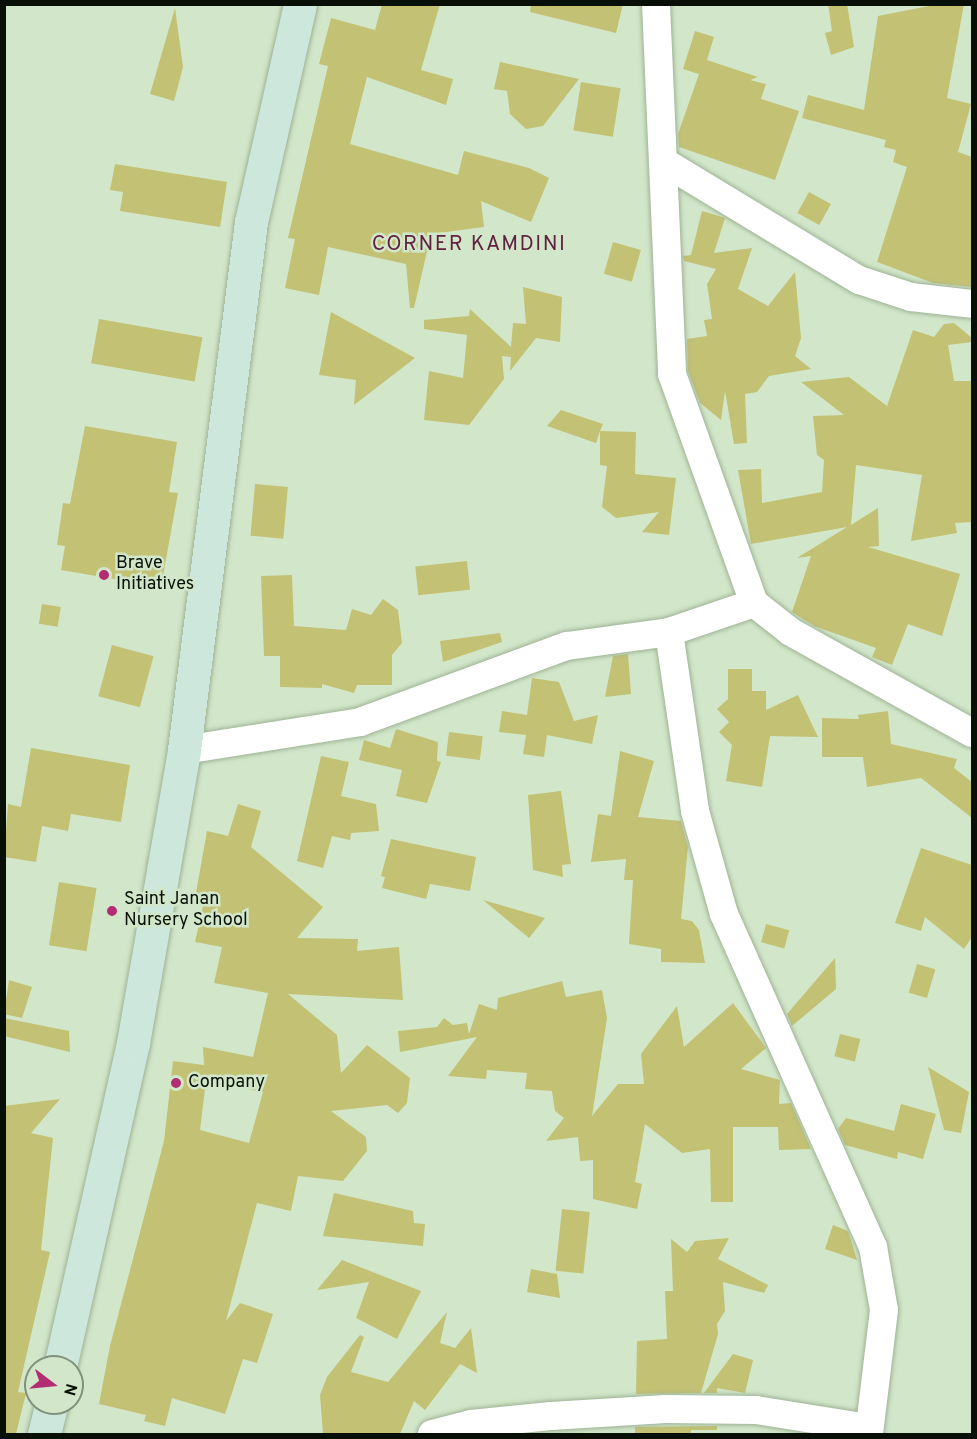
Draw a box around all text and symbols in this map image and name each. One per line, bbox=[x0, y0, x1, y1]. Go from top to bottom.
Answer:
district label: CORNER KAMDINI bbox=[372, 232, 566, 258]
place label: Brave Initiatives bbox=[116, 554, 194, 596]
marker: Brave Initiatives bbox=[97, 568, 111, 582]
place label: Saint Janan Nursery School bbox=[124, 890, 248, 932]
marker: Saint Janan Nursery School bbox=[105, 904, 119, 918]
place label: Company bbox=[188, 1072, 265, 1094]
marker: Company bbox=[169, 1076, 183, 1090]
north arrow bbox=[24, 1355, 84, 1415]
text: N bbox=[58, 1381, 81, 1398]

